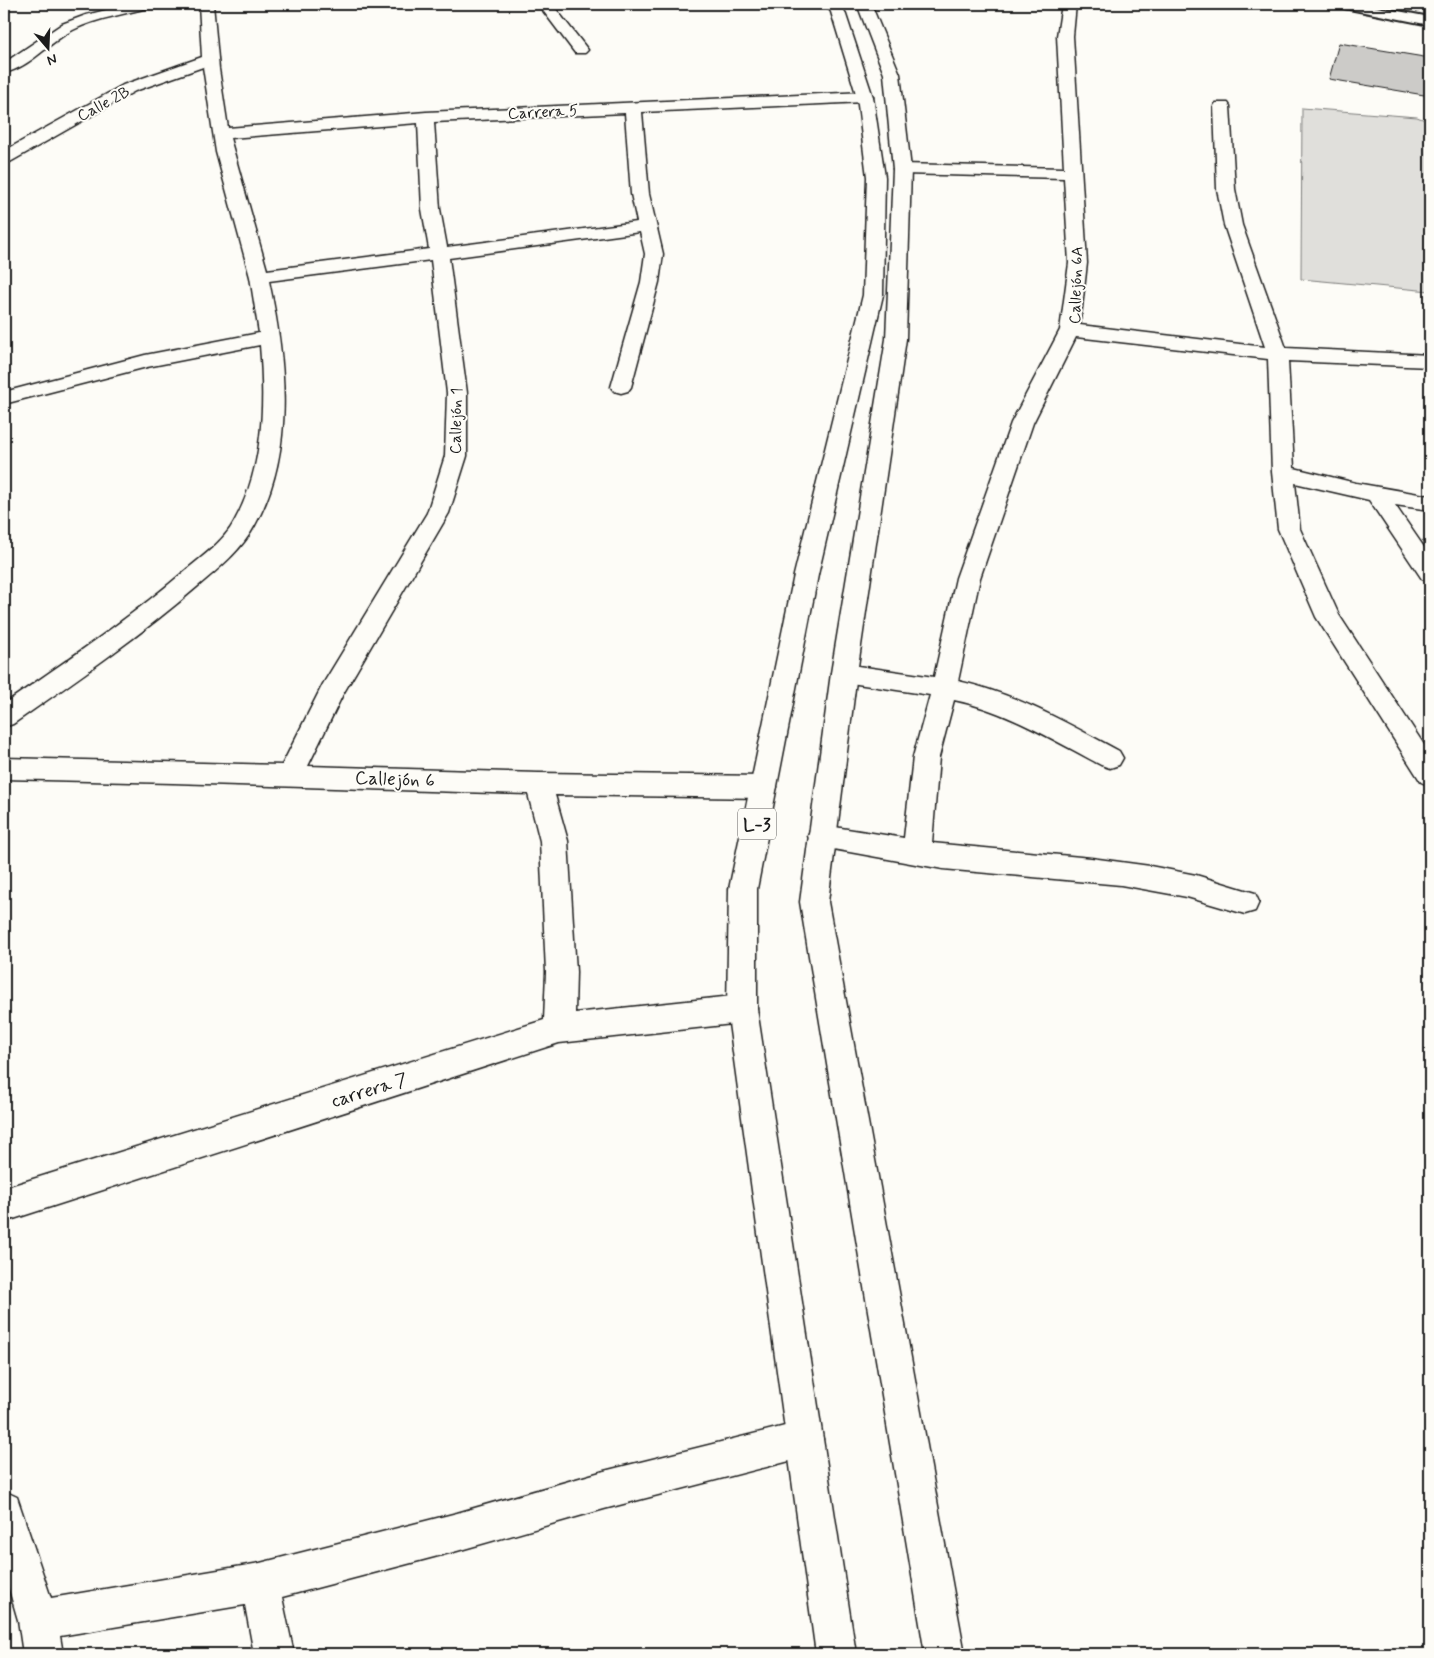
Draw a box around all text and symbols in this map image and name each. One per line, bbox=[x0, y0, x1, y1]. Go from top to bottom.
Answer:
north arrow bbox=[22, 22, 72, 72]
text: N bbox=[45, 49, 59, 69]
street label: Calle 2B bbox=[74, 82, 134, 127]
street label: Carrera 5 bbox=[507, 100, 579, 125]
street label: Callejón 6A bbox=[1065, 246, 1088, 324]
street label: Callejón 1 bbox=[445, 388, 468, 454]
street label: Callejón 6 bbox=[354, 766, 435, 793]
road number: L-3 bbox=[738, 809, 776, 840]
street label: carrera 7 bbox=[328, 1067, 411, 1114]

